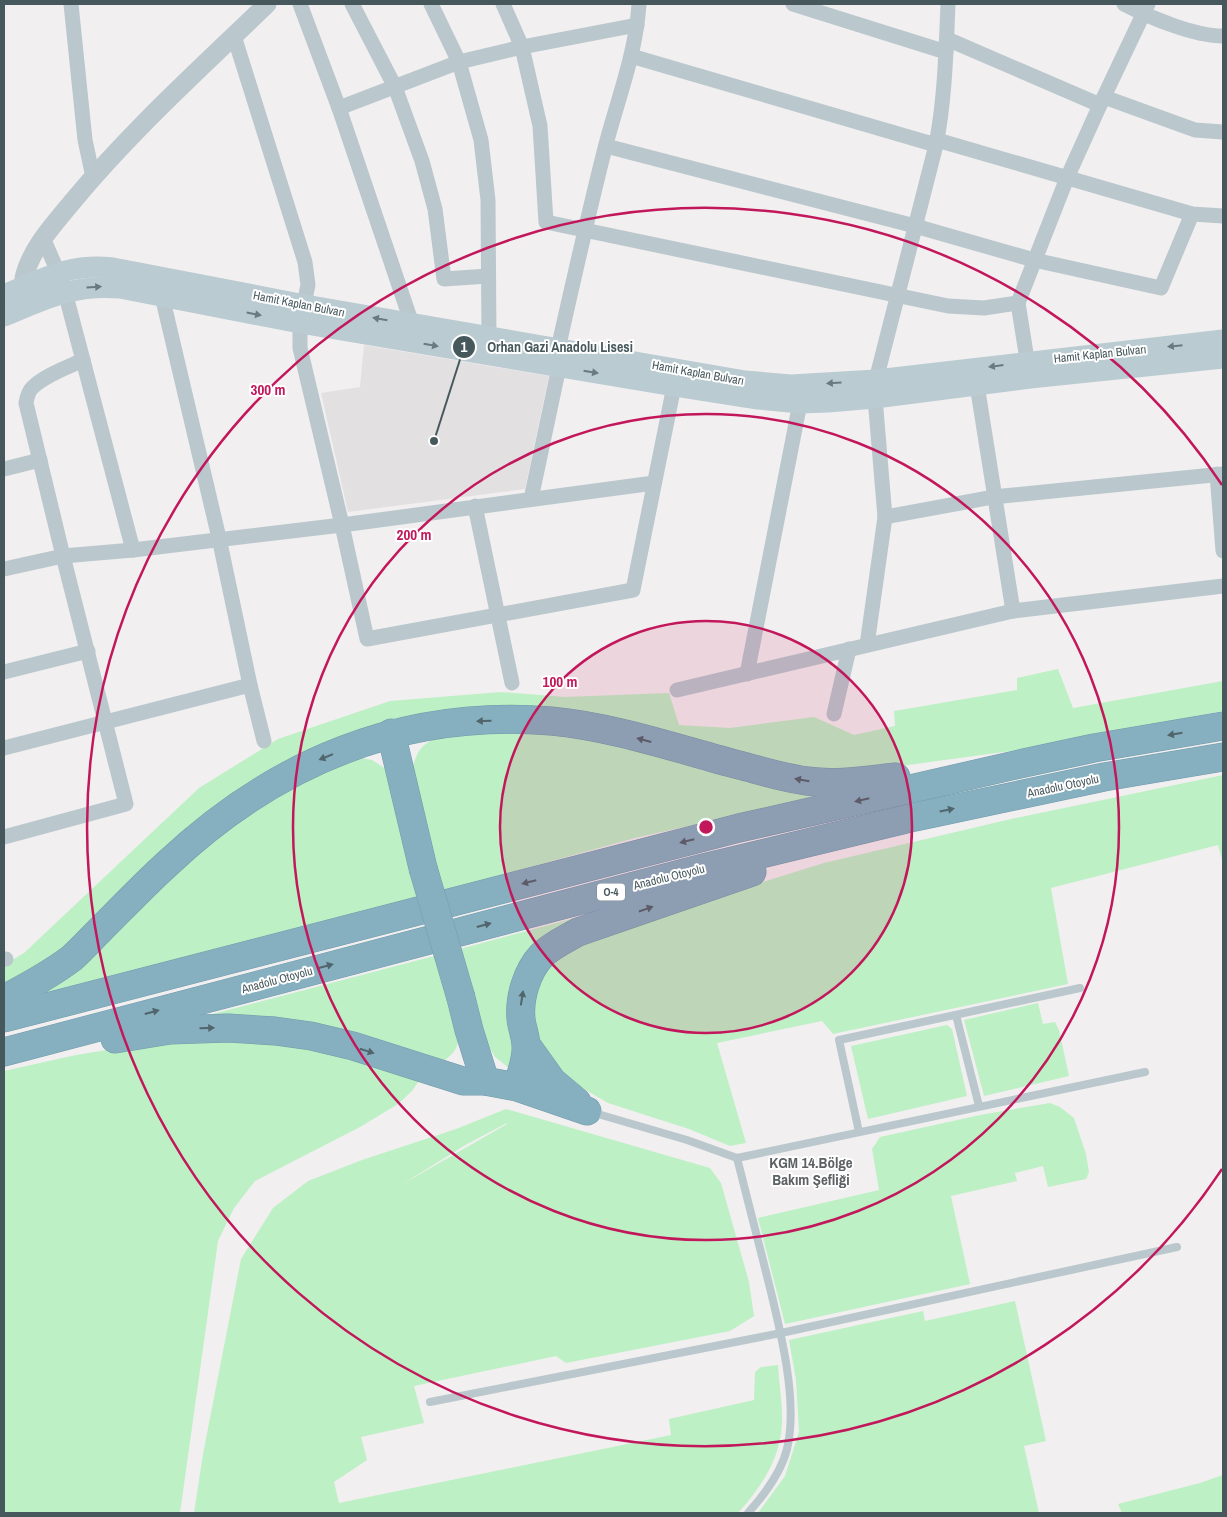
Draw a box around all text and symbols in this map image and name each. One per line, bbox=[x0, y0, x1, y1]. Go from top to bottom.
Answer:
one-way arrow bbox=[86, 283, 102, 291]
street label: Hamit Kaplan Bulvarı bbox=[252, 287, 346, 321]
one-way arrow bbox=[246, 310, 262, 318]
one-way arrow bbox=[372, 314, 388, 322]
callout: Orhan Gazi Anadolu Lisesi bbox=[452, 332, 643, 361]
text: 1 bbox=[461, 336, 468, 357]
text: Orhan Gazi Anadolu Lisesi bbox=[487, 338, 633, 356]
one-way arrow bbox=[423, 341, 439, 349]
street label: Hamit Kaplan Bulvarı bbox=[1053, 341, 1147, 367]
one-way arrow bbox=[1166, 342, 1182, 350]
street label: Hamit Kaplan Bulvarı bbox=[651, 357, 745, 389]
one-way arrow bbox=[988, 362, 1004, 370]
one-way arrow bbox=[584, 368, 600, 376]
text: 300 m bbox=[251, 379, 285, 400]
one-way arrow bbox=[826, 379, 842, 387]
text: 200 m bbox=[397, 524, 431, 545]
text: 100 m bbox=[543, 671, 577, 692]
one-way arrow bbox=[476, 718, 492, 726]
one-way arrow bbox=[1167, 731, 1183, 739]
one-way arrow bbox=[637, 736, 652, 744]
one-way arrow bbox=[319, 754, 334, 761]
street label: Anadolu Otoyolu bbox=[1025, 771, 1100, 802]
one-way arrow bbox=[793, 776, 809, 784]
one-way arrow bbox=[854, 796, 870, 804]
one-way arrow bbox=[939, 806, 955, 814]
centre of rings bbox=[697, 818, 715, 836]
one-way arrow bbox=[679, 837, 694, 845]
street label: Anadolu Otoyolu bbox=[631, 860, 706, 894]
one-way arrow bbox=[522, 878, 537, 886]
road number: O-4 bbox=[597, 884, 625, 900]
one-way arrow bbox=[638, 904, 653, 912]
one-way arrow bbox=[476, 921, 491, 929]
one-way arrow bbox=[319, 962, 334, 970]
street label: Anadolu Otoyolu bbox=[239, 963, 314, 997]
one-way arrow bbox=[519, 990, 527, 1006]
one-way arrow bbox=[145, 1008, 160, 1016]
one-way arrow bbox=[199, 1024, 215, 1032]
one-way arrow bbox=[360, 1047, 375, 1055]
district label: KGM 14.Bölge Bakım Şefliği bbox=[769, 1152, 853, 1190]

